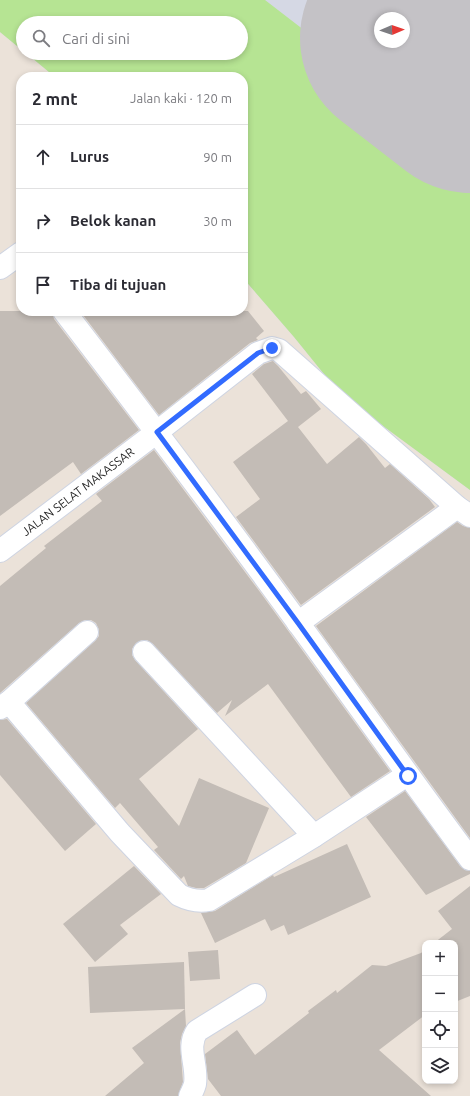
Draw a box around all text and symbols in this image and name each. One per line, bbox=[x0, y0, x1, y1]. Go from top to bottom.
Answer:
north arrow bbox=[374, 12, 410, 48]
search box bbox=[16, 16, 248, 60]
icon: search bbox=[30, 27, 52, 49]
text: Cari di sini bbox=[62, 30, 130, 47]
text: 2 mnt bbox=[32, 89, 78, 108]
text: Jalan kaki · 120 m bbox=[130, 91, 232, 105]
icon: ahead bbox=[32, 146, 54, 168]
text: Lurus bbox=[70, 148, 109, 165]
text: 90 m bbox=[203, 150, 232, 164]
icon: right bbox=[32, 210, 54, 232]
text: Belok kanan bbox=[70, 212, 156, 229]
text: 30 m bbox=[203, 214, 232, 228]
icon: arrive bbox=[32, 274, 54, 296]
text: Tiba di tujuan bbox=[70, 276, 166, 293]
route end bbox=[263, 339, 281, 357]
street label: JALAN SELAT MAKASSAR bbox=[19, 444, 137, 538]
route start bbox=[399, 767, 417, 785]
map controls bbox=[422, 940, 458, 1084]
button: + bbox=[422, 940, 458, 976]
button: − bbox=[422, 976, 458, 1012]
button: locate bbox=[422, 1012, 458, 1048]
button: layers bbox=[422, 1048, 458, 1084]

